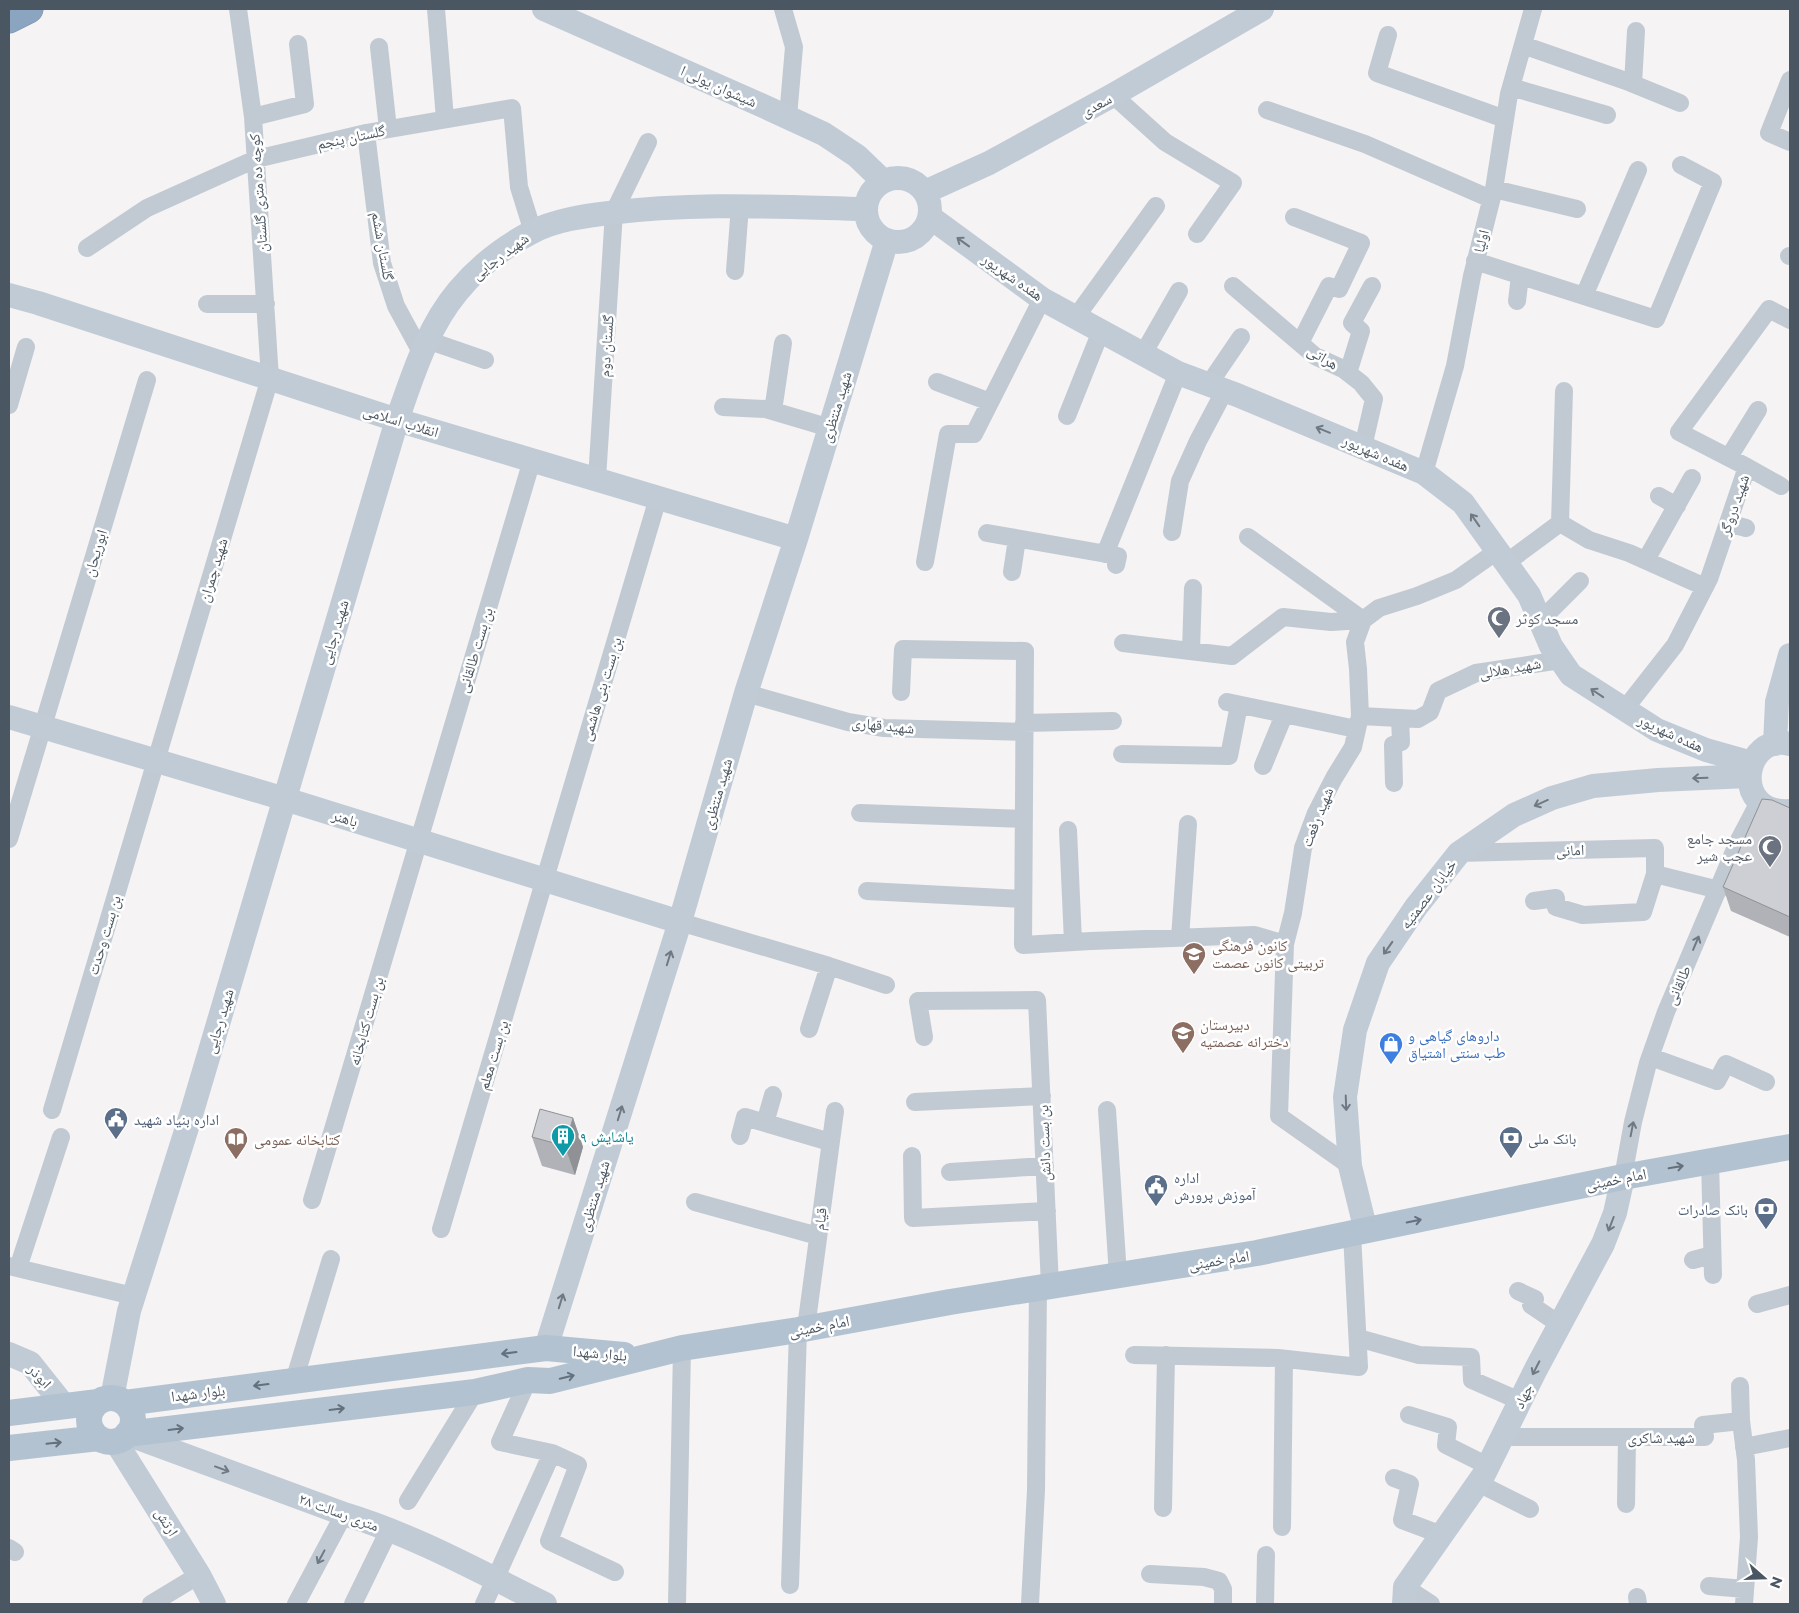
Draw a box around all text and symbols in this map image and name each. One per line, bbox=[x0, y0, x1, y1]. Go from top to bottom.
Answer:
street label: شیشوان یولی ا bbox=[677, 61, 760, 112]
street label: سعدی bbox=[1077, 89, 1115, 122]
street label: گلستان پنجم bbox=[315, 120, 387, 154]
street label: کوچه ده متری گلستان bbox=[244, 133, 273, 253]
street label: گلستان ششم bbox=[367, 210, 398, 282]
street label: شهید رجایی bbox=[468, 228, 533, 284]
street label: اولیا bbox=[1469, 228, 1493, 254]
one-way arrow bbox=[956, 237, 970, 247]
street label: هفده شهریور bbox=[978, 249, 1047, 305]
street label: گلستان دوم bbox=[594, 314, 619, 378]
street label: هراتی bbox=[1304, 340, 1342, 374]
street label: شهید منتظری bbox=[816, 369, 857, 445]
street label: انقلاب اسلامی bbox=[361, 401, 441, 442]
one-way arrow bbox=[1315, 425, 1330, 434]
street label: هفده شهریور bbox=[1339, 430, 1412, 475]
street label: شهید دروگر bbox=[1714, 472, 1753, 539]
one-way arrow bbox=[1470, 513, 1480, 527]
street label: ابوریحان bbox=[79, 527, 112, 579]
street label: شهید چمران bbox=[194, 535, 233, 605]
street label: شهید رجایی bbox=[315, 597, 354, 667]
street label: بن بست طالقانی bbox=[453, 605, 498, 695]
mosque icon: مسجد کوثر bbox=[1486, 605, 1512, 639]
place label: مسجد کوثر bbox=[1515, 609, 1578, 628]
street label: بن بست بنی هاشمی bbox=[576, 635, 627, 744]
street label: شهید هلالی bbox=[1478, 653, 1543, 684]
one-way arrow bbox=[1591, 688, 1605, 698]
street label: هفده شهریور bbox=[1634, 709, 1707, 756]
street label: شهید قهاری bbox=[851, 712, 915, 739]
street label: شهید منتظری bbox=[698, 756, 737, 832]
one-way arrow bbox=[1692, 774, 1708, 783]
street label: شهید رفعت bbox=[1296, 784, 1338, 850]
one-way arrow bbox=[1534, 798, 1549, 808]
street label: باهنر bbox=[329, 805, 360, 831]
place label: مسجد جامع عجب شیر bbox=[1687, 829, 1752, 865]
mosque icon: مسجد جامع عجب شیر bbox=[1757, 834, 1783, 868]
street label: امانی bbox=[1555, 840, 1585, 861]
street label: خیابان عصمتیه bbox=[1396, 855, 1461, 933]
street label: بن بست وحدت bbox=[83, 893, 126, 977]
place label: کانون فرهنگی تربیتی کانون عصمت bbox=[1212, 936, 1325, 973]
one-way arrow bbox=[1692, 936, 1702, 951]
school or university icon: کانون فرهنگی تربیتی کانون عصمت bbox=[1181, 941, 1207, 975]
one-way arrow bbox=[1383, 941, 1393, 955]
one-way arrow bbox=[664, 950, 674, 966]
street label: طالقانی bbox=[1661, 962, 1696, 1008]
street label: بن بست کتابخانه bbox=[344, 974, 389, 1068]
street label: شهید رجایی bbox=[200, 986, 239, 1056]
place label: دبیرستان دخترانه عصمتیه bbox=[1200, 1015, 1289, 1051]
street label: بن بست معلم bbox=[473, 1018, 514, 1092]
school or university icon: دبیرستان دخترانه عصمتیه bbox=[1170, 1020, 1196, 1054]
place label: داروهای گیاهی و طب سنتی اشتیاق bbox=[1408, 1026, 1506, 1063]
shop icon: داروهای گیاهی و طب سنتی اشتیاق bbox=[1378, 1031, 1404, 1065]
one-way arrow bbox=[1341, 1094, 1351, 1111]
street label: بن بست دانش bbox=[1033, 1105, 1056, 1181]
public building icon: اداره بنیاد شهید bbox=[103, 1106, 129, 1140]
one-way arrow bbox=[616, 1106, 625, 1121]
place label: اداره بنیاد شهید bbox=[134, 1110, 219, 1129]
one-way arrow bbox=[1628, 1122, 1637, 1138]
building icon: یاشایش ۹ bbox=[550, 1123, 576, 1157]
bank icon: بانک ملی bbox=[1498, 1125, 1524, 1159]
library icon: کتابخانه عمومی bbox=[223, 1126, 249, 1160]
place label: یاشایش ۹ bbox=[580, 1127, 634, 1147]
place label: بانک ملی bbox=[1528, 1129, 1576, 1149]
place label: کتابخانه عمومی bbox=[254, 1130, 340, 1150]
street label: شهید منتظری bbox=[574, 1158, 615, 1234]
one-way arrow bbox=[1668, 1162, 1684, 1172]
street label: امام خمینی bbox=[1584, 1164, 1648, 1195]
place label: اداره آموزش پرورش bbox=[1174, 1168, 1257, 1205]
public building icon: اداره آموزش پرورش bbox=[1143, 1173, 1169, 1207]
bank icon: بانک صادرات bbox=[1753, 1196, 1779, 1230]
place label: بانک صادرات bbox=[1678, 1200, 1748, 1219]
street label: قیام bbox=[809, 1207, 832, 1232]
one-way arrow bbox=[1406, 1216, 1422, 1225]
one-way arrow bbox=[1606, 1216, 1615, 1231]
street label: امام خمینی bbox=[1187, 1246, 1251, 1275]
one-way arrow bbox=[556, 1294, 566, 1310]
street label: امام خمینی bbox=[787, 1311, 851, 1342]
street label: بلوار شهدا bbox=[572, 1341, 628, 1365]
one-way arrow bbox=[501, 1348, 517, 1358]
street label: ابوذر bbox=[23, 1359, 56, 1392]
one-way arrow bbox=[1531, 1361, 1541, 1376]
one-way arrow bbox=[558, 1371, 574, 1381]
street label: بلوار شهدا bbox=[170, 1380, 226, 1406]
one-way arrow bbox=[253, 1380, 269, 1390]
street label: جهاد bbox=[1509, 1380, 1537, 1412]
one-way arrow bbox=[329, 1404, 345, 1414]
one-way arrow bbox=[167, 1423, 183, 1433]
street label: شهید شاکری bbox=[1627, 1428, 1695, 1448]
one-way arrow bbox=[46, 1438, 62, 1448]
one-way arrow bbox=[214, 1465, 229, 1474]
street label: ۲۸ متری رسالت bbox=[296, 1489, 382, 1536]
street label: ارتش bbox=[150, 1504, 183, 1540]
one-way arrow bbox=[316, 1549, 325, 1564]
north arrow bbox=[1739, 1553, 1789, 1603]
text: N bbox=[1766, 1574, 1787, 1591]

